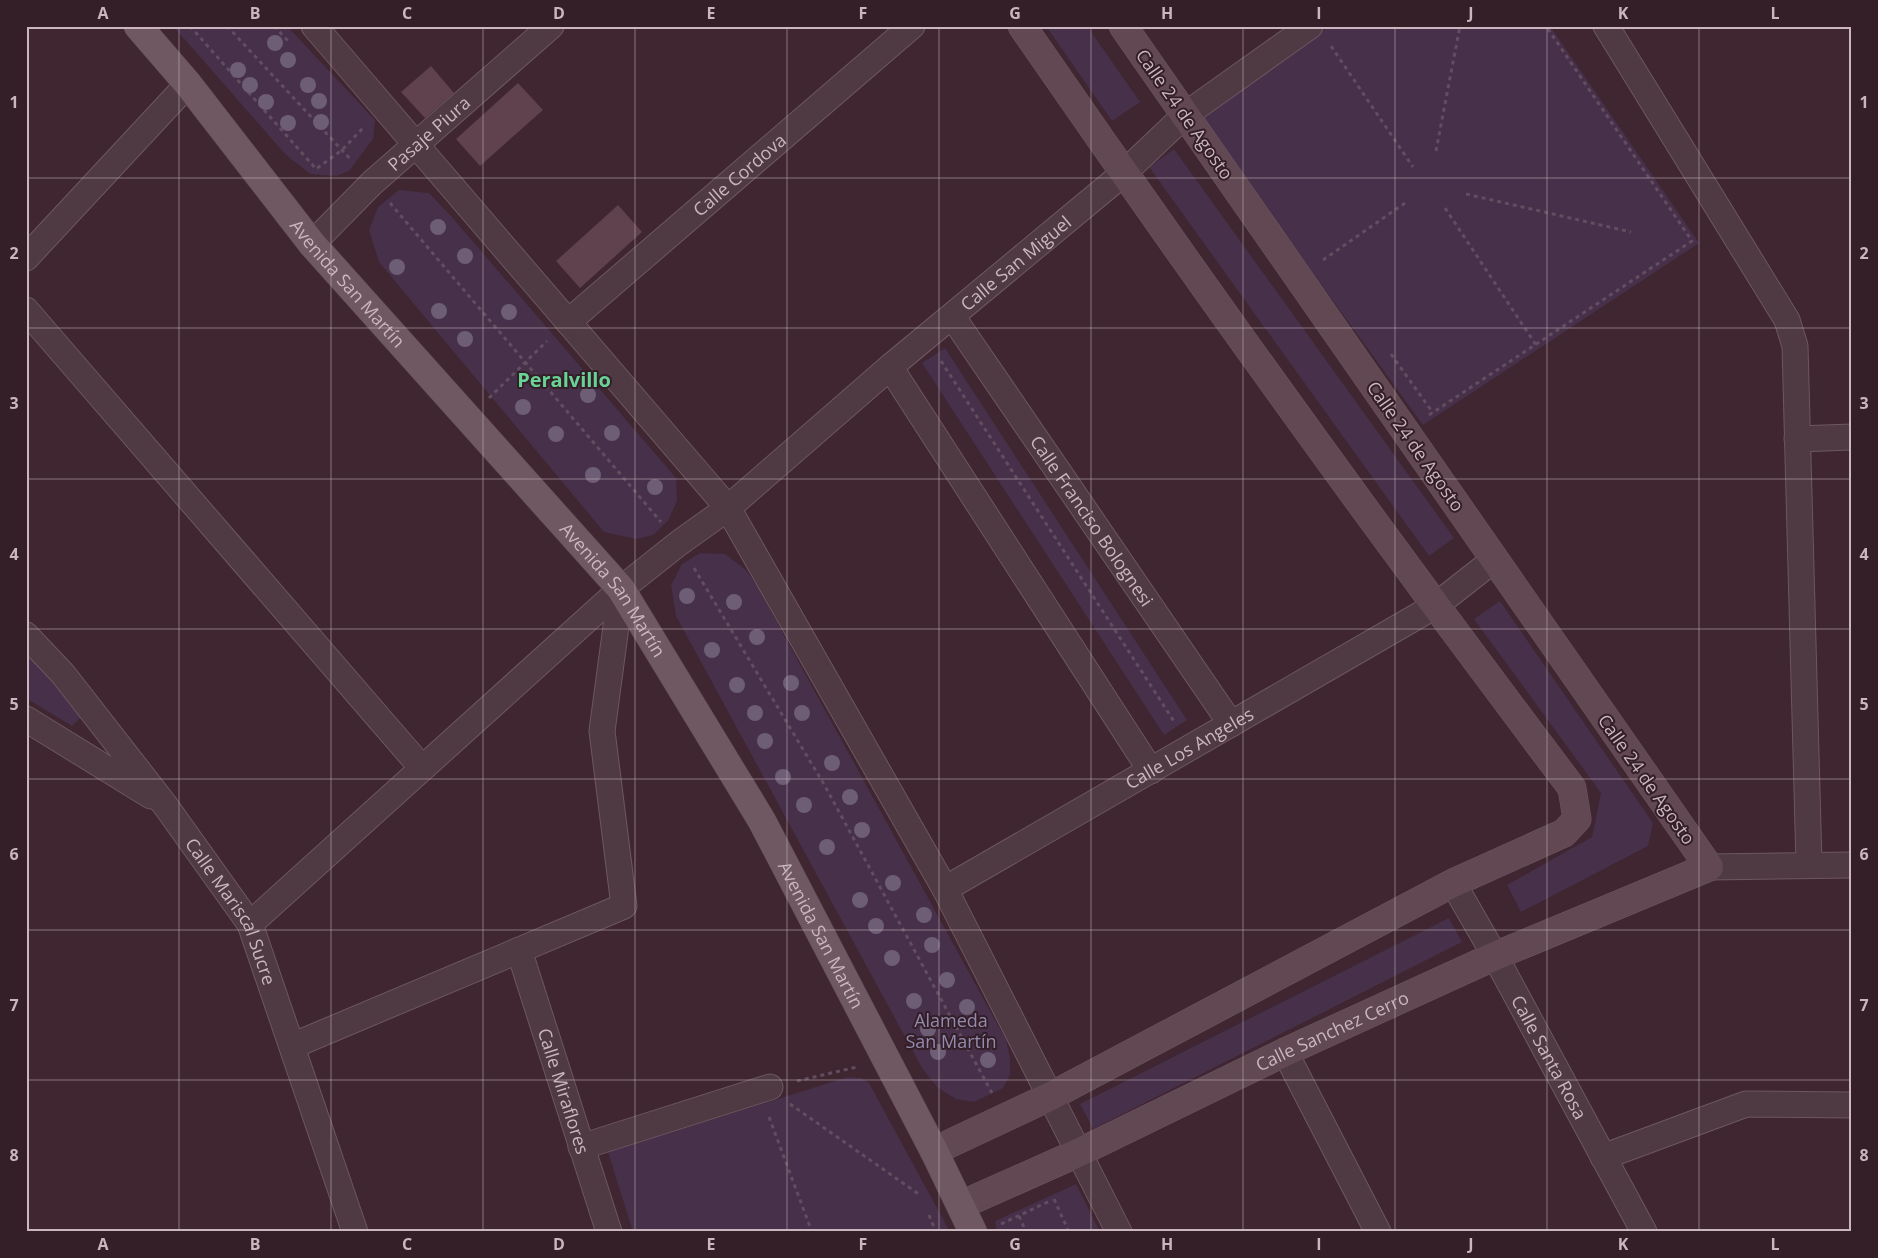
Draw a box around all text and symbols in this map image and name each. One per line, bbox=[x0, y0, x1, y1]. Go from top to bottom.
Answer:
text: A bbox=[97, 2, 109, 24]
text: B bbox=[250, 2, 260, 24]
text: C bbox=[402, 2, 412, 24]
text: D bbox=[553, 2, 565, 24]
text: E bbox=[707, 2, 716, 24]
text: F bbox=[859, 2, 867, 24]
text: G bbox=[1009, 2, 1021, 24]
text: H bbox=[1161, 2, 1173, 24]
text: I bbox=[1316, 2, 1322, 24]
text: J bbox=[1466, 2, 1474, 24]
text: K bbox=[1618, 2, 1629, 24]
text: L bbox=[1770, 2, 1780, 24]
street label: Calle 24 de Agosto bbox=[1131, 44, 1239, 184]
street label: Pasaje Piura bbox=[382, 90, 475, 176]
text: 1 bbox=[9, 91, 19, 113]
text: 1 bbox=[1859, 91, 1869, 113]
street label: Calle Cordova bbox=[688, 128, 791, 221]
street label: Calle San Miguel bbox=[955, 210, 1076, 316]
street label: Avenida San Martín bbox=[285, 214, 411, 352]
text: 2 bbox=[9, 242, 19, 264]
text: 2 bbox=[1859, 242, 1869, 264]
district label: Peralvillo bbox=[517, 366, 611, 393]
street label: Calle 24 de Agosto bbox=[1362, 376, 1470, 516]
text: 3 bbox=[9, 392, 19, 414]
text: 3 bbox=[1859, 392, 1869, 414]
street label: Calle Franciso Bolognesi bbox=[1025, 431, 1159, 611]
street label: Avenida San Martín bbox=[555, 517, 671, 661]
text: 4 bbox=[9, 543, 19, 565]
text: 4 bbox=[1859, 543, 1869, 565]
text: 5 bbox=[9, 693, 19, 715]
text: 5 bbox=[1859, 693, 1869, 715]
street label: Calle Los Angeles bbox=[1121, 701, 1258, 794]
street label: Calle 24 de Agosto bbox=[1593, 709, 1701, 849]
street label: Calle Mariscal Sucre bbox=[180, 833, 282, 988]
text: 6 bbox=[9, 843, 19, 865]
text: 6 bbox=[1859, 843, 1869, 865]
street label: Avenida San Martín bbox=[773, 857, 870, 1013]
street label: Calle Sanchez Cerro bbox=[1252, 985, 1412, 1077]
street label: Calle Santa Rosa bbox=[1506, 991, 1593, 1123]
text: 7 bbox=[9, 994, 19, 1016]
text: 7 bbox=[1859, 994, 1869, 1016]
park label: Alameda San Martín bbox=[905, 1008, 997, 1053]
street label: Calle Miraflores bbox=[533, 1025, 595, 1157]
text: 8 bbox=[9, 1144, 19, 1166]
text: 8 bbox=[1859, 1144, 1869, 1166]
text: A bbox=[97, 1233, 109, 1255]
text: B bbox=[250, 1233, 260, 1255]
text: C bbox=[402, 1233, 412, 1255]
text: D bbox=[553, 1233, 565, 1255]
text: E bbox=[707, 1233, 716, 1255]
text: F bbox=[859, 1233, 867, 1255]
text: G bbox=[1009, 1233, 1021, 1255]
text: H bbox=[1161, 1233, 1173, 1255]
text: I bbox=[1316, 1233, 1322, 1255]
text: J bbox=[1466, 1233, 1474, 1255]
text: K bbox=[1618, 1233, 1629, 1255]
text: L bbox=[1770, 1233, 1780, 1255]

